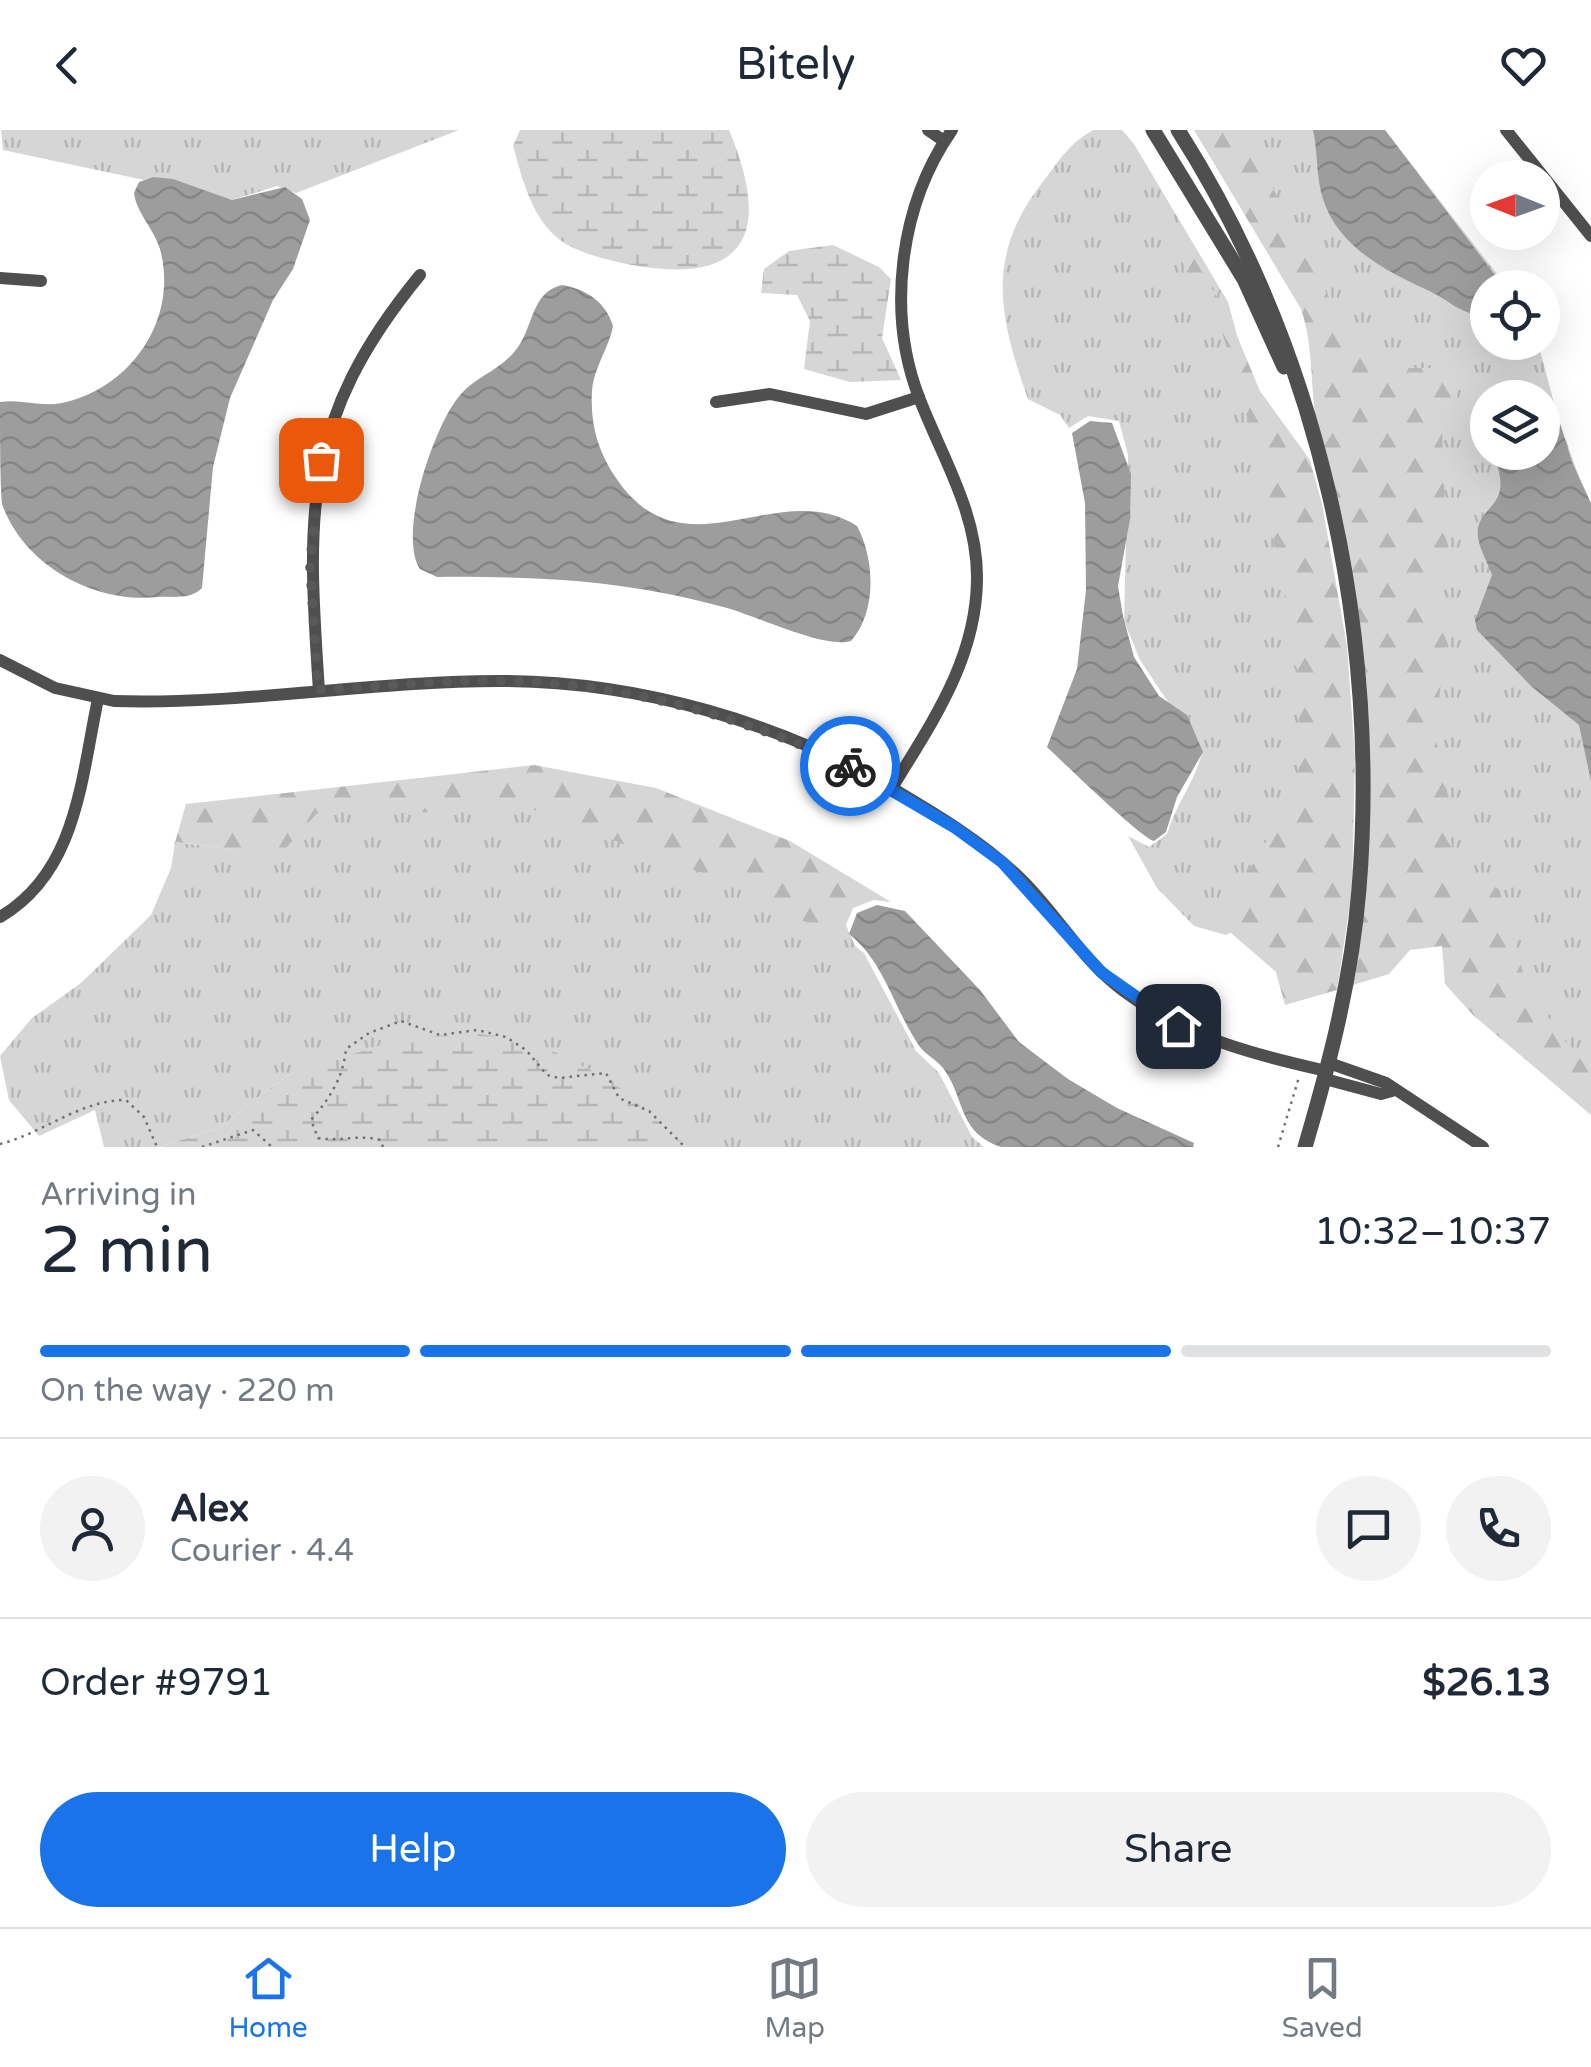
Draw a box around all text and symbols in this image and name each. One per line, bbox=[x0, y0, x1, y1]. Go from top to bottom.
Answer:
icon: back bbox=[40, 38, 95, 93]
text: Bitely bbox=[736, 38, 855, 92]
icon: heart bbox=[1496, 38, 1551, 93]
north arrow bbox=[1470, 160, 1560, 250]
map controls bbox=[1470, 160, 1560, 470]
button: locate bbox=[1470, 270, 1560, 360]
button: layers bbox=[1470, 380, 1560, 470]
pin bbox=[279, 418, 364, 503]
icon: bag bbox=[294, 433, 349, 488]
courier bbox=[800, 716, 900, 816]
icon: bike bbox=[823, 739, 878, 794]
pin bbox=[1136, 984, 1221, 1069]
icon: home bbox=[1151, 999, 1206, 1054]
text: Arriving in bbox=[40, 1176, 197, 1214]
text: 10:32–10:37 bbox=[1314, 1209, 1551, 1255]
text: 2 min bbox=[40, 1212, 213, 1291]
text: On the way · 220 m bbox=[40, 1372, 335, 1410]
button: person bbox=[40, 1476, 145, 1581]
button: chat bbox=[1316, 1476, 1421, 1581]
button: phone bbox=[1446, 1476, 1551, 1581]
text: Alex bbox=[170, 1486, 249, 1532]
text: Courier · 4.4 bbox=[170, 1532, 354, 1570]
text: Order #9791 bbox=[40, 1660, 273, 1706]
text: $26.13 bbox=[1422, 1660, 1551, 1706]
button: Help bbox=[40, 1792, 786, 1907]
button: Share bbox=[806, 1792, 1551, 1907]
tab: Home bbox=[228, 1951, 308, 2045]
tab: Map bbox=[764, 1951, 825, 2045]
tab: Saved bbox=[1282, 1951, 1363, 2045]

